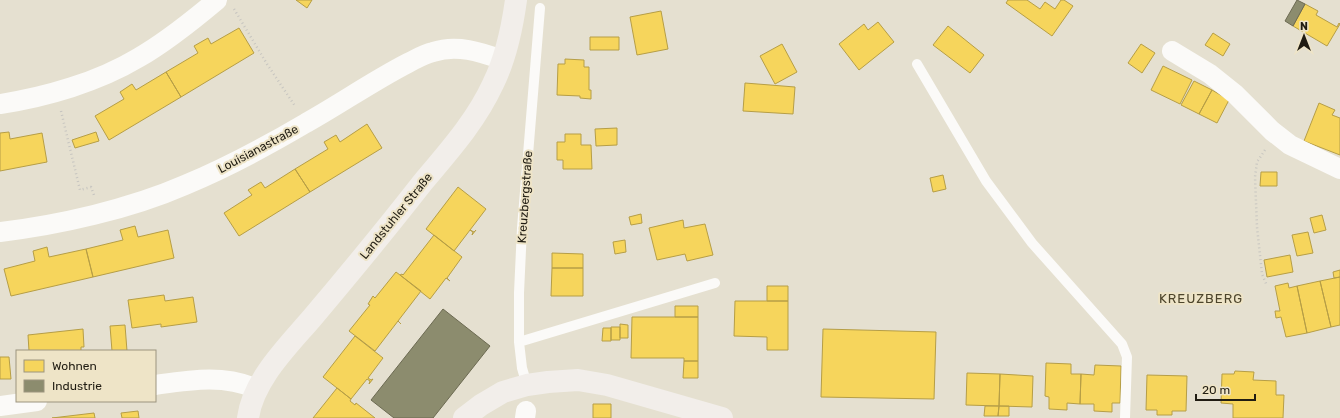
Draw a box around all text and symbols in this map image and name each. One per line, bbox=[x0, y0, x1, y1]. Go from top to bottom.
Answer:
north arrow bbox=[1284, 16, 1324, 56]
text: N bbox=[1300, 20, 1308, 33]
street label: Louisianastraße bbox=[215, 122, 301, 176]
street label: Kreuzbergstraße bbox=[515, 150, 535, 244]
street label: Landstuhler Straße bbox=[357, 170, 435, 262]
district label: KREUZBERG bbox=[1159, 291, 1243, 306]
legend bbox=[16, 350, 156, 402]
text: Wohnen bbox=[52, 359, 97, 373]
scale bar bbox=[1196, 376, 1255, 402]
text: Industrie bbox=[52, 379, 102, 393]
text: 20 m bbox=[1202, 383, 1230, 397]

